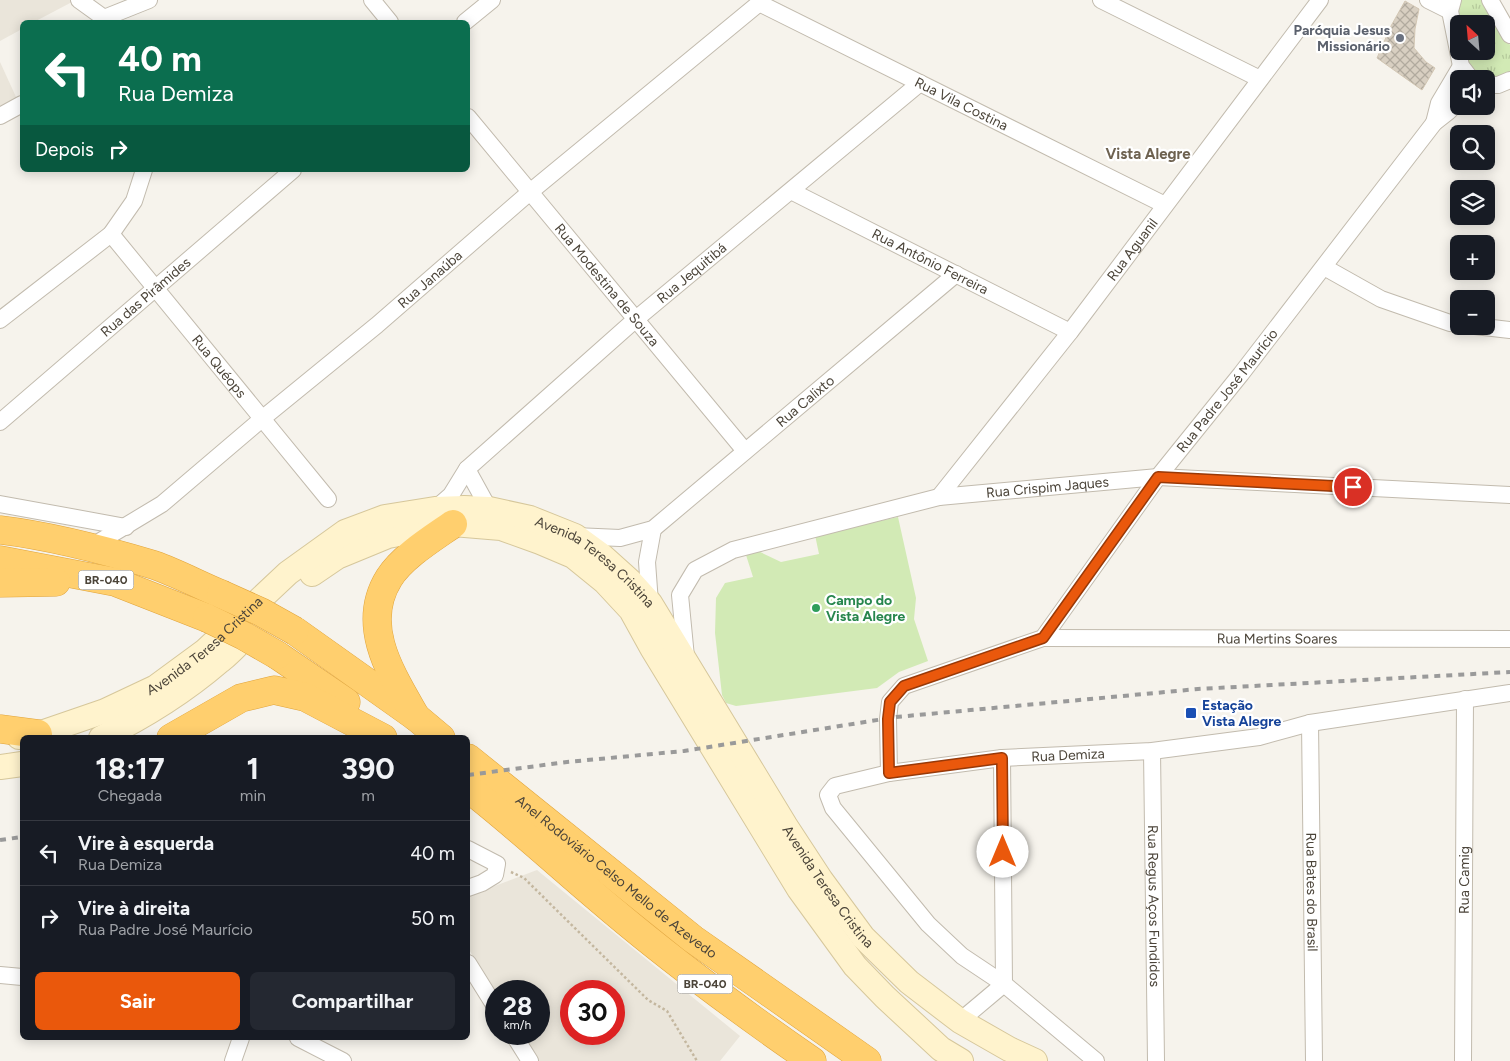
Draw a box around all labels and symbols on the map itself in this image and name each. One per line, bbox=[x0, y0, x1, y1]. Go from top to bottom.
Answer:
north arrow bbox=[1450, 15, 1495, 60]
place label: Paróquia Jesus Missionário bbox=[1294, 22, 1390, 55]
marker: Paróquia Jesus Missionário bbox=[1394, 32, 1406, 44]
street label: Rua Vila Costina bbox=[912, 73, 1011, 134]
district label: Vista Alegre bbox=[1106, 145, 1191, 163]
street label: Rua Aguanil bbox=[1103, 215, 1161, 284]
street label: Rua Modestina de Souza bbox=[551, 220, 663, 350]
street label: Rua Antônio Ferreira bbox=[869, 225, 991, 298]
street label: Rua Jequitibá bbox=[653, 239, 730, 307]
street label: Rua Janaúba bbox=[394, 247, 465, 312]
street label: Rua das Pirâmides bbox=[97, 253, 194, 340]
street label: Rua Padre José Maurício bbox=[1173, 325, 1281, 456]
street label: Rua Quéops bbox=[189, 331, 250, 401]
street label: Rua Calixto bbox=[772, 372, 838, 430]
pin bbox=[1332, 466, 1374, 508]
street label: Rua Crispim Jaques bbox=[985, 473, 1110, 501]
street label: Avenida Teresa Cristina bbox=[533, 512, 658, 611]
road number: BR-040 bbox=[78, 570, 134, 590]
place label: Campo do Vista Alegre bbox=[826, 592, 906, 625]
street label: Avenida Teresa Cristina bbox=[144, 593, 266, 699]
marker: Campo do Vista Alegre bbox=[810, 602, 822, 614]
street label: Rua Mertins Soares bbox=[1217, 630, 1337, 647]
place label: Estação Vista Alegre bbox=[1202, 697, 1282, 730]
marker: Estação Vista Alegre bbox=[1184, 706, 1198, 720]
street label: Rua Demiza bbox=[1031, 745, 1105, 765]
street label: Anel Rodoviário Celso Mello de Azevedo bbox=[512, 791, 720, 962]
street label: Avenida Teresa Cristina bbox=[779, 822, 877, 951]
position arrow bbox=[976, 825, 1028, 877]
street label: Rua Regus Aços Fundidos bbox=[1144, 825, 1164, 987]
street label: Rua Bates do Brasil bbox=[1303, 832, 1321, 952]
street label: Rua Camig bbox=[1455, 846, 1473, 914]
road number: BR-040 bbox=[678, 974, 732, 994]
speed limit sign: 30 bbox=[560, 980, 625, 1045]

